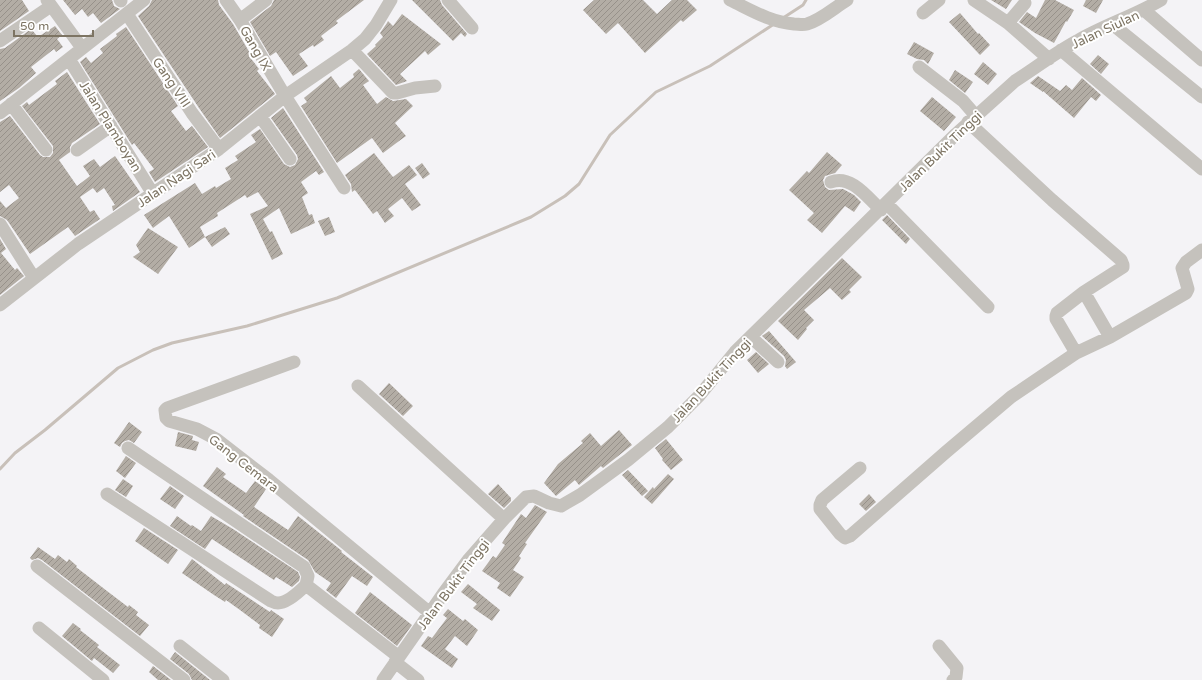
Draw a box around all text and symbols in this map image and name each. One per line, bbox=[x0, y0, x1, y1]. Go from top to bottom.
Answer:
street label: Jalan Siulan bbox=[1069, 7, 1142, 53]
scale bar bbox=[14, 12, 93, 38]
text: 50 m bbox=[20, 19, 49, 33]
street label: Gang IX bbox=[236, 23, 274, 74]
street label: Gang VIII bbox=[149, 55, 194, 111]
street label: Jalan Plamboyan bbox=[76, 78, 145, 175]
street label: Jalan Bukit Tinggi bbox=[896, 108, 986, 195]
street label: Jalan Nagi Sari bbox=[134, 147, 219, 211]
street label: Jalan Bukit Tinggi bbox=[669, 335, 755, 426]
street label: Gang Cemara bbox=[205, 432, 282, 496]
street label: Jalan Bukit Tinggi bbox=[415, 536, 493, 633]

